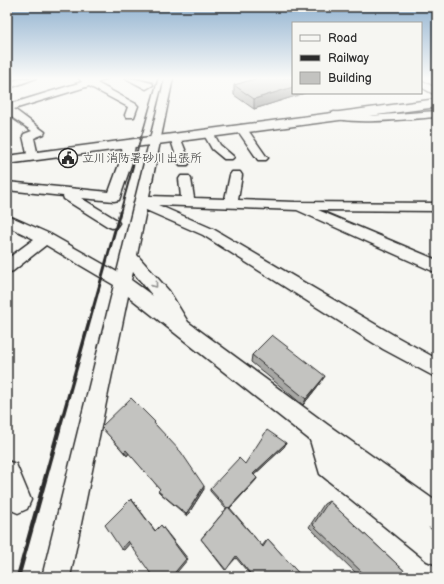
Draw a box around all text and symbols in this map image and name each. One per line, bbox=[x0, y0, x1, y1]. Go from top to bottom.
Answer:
legend bbox=[292, 22, 422, 94]
text: Road bbox=[328, 31, 357, 46]
text: Railway bbox=[328, 51, 370, 66]
text: Building bbox=[328, 71, 372, 86]
public building icon: 立川消防署砂川出張所 bbox=[57, 147, 79, 169]
place label: 立川消防署砂川出張所 bbox=[82, 151, 202, 166]
one-way arrow bbox=[150, 280, 157, 288]

